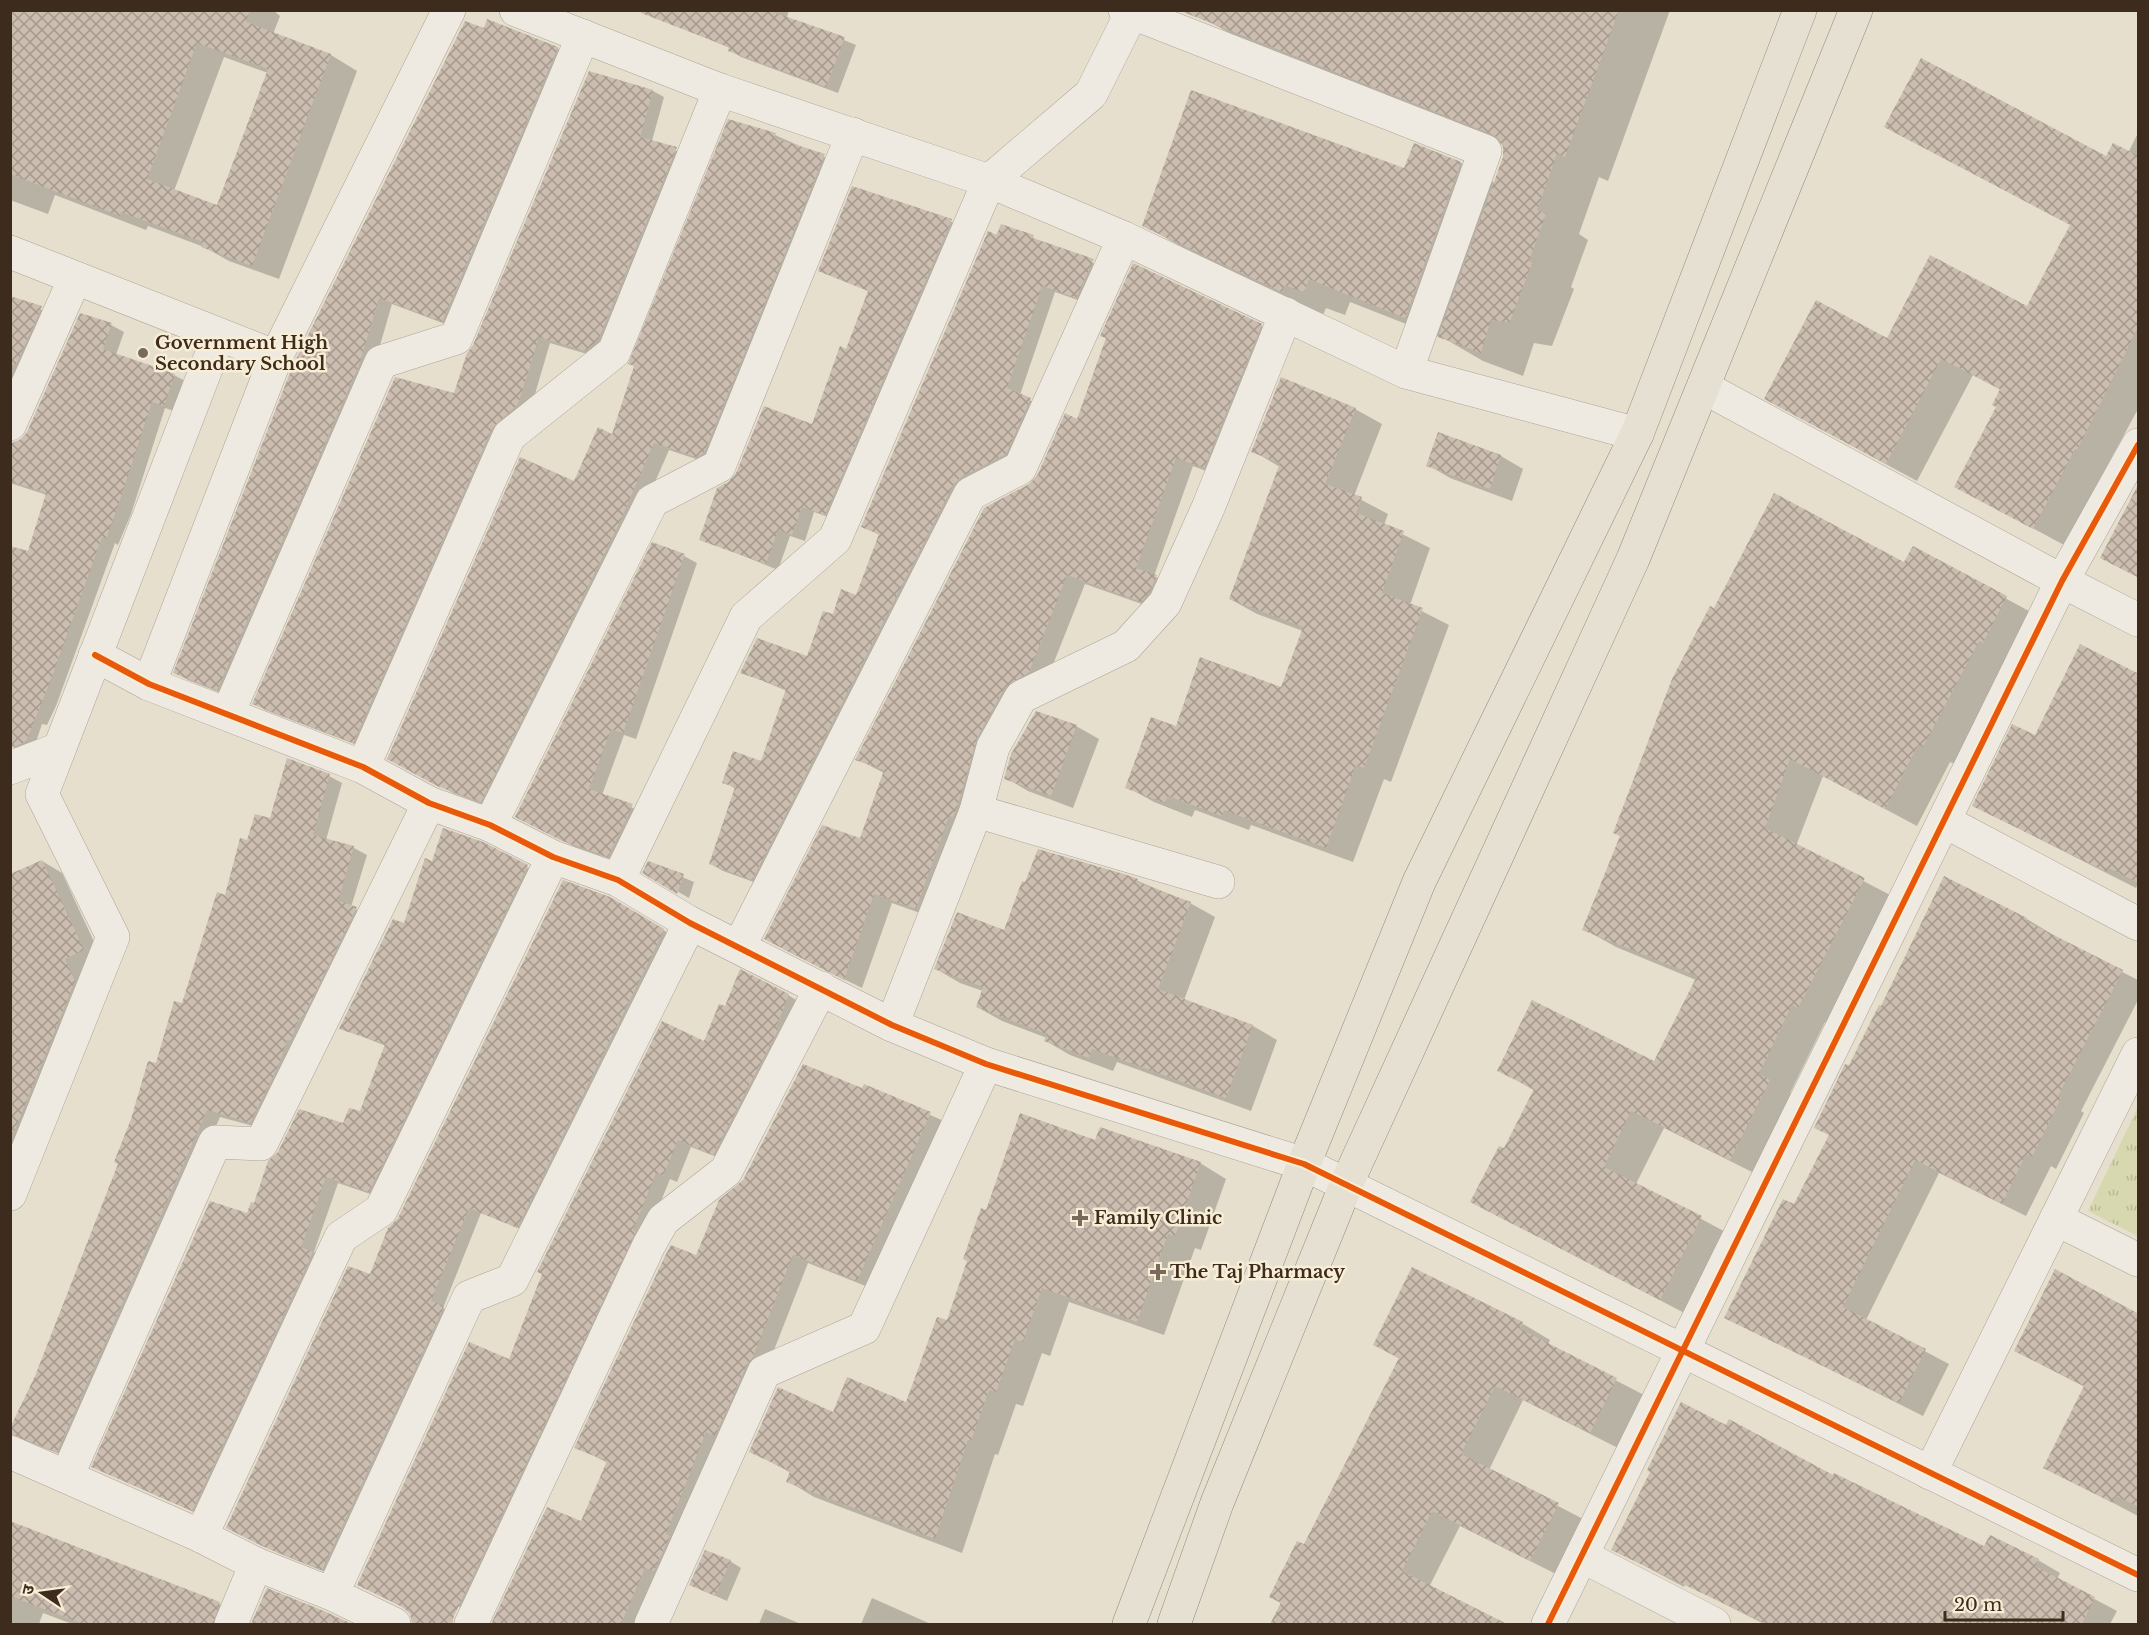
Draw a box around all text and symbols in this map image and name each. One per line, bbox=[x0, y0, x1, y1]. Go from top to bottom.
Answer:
place label: Government High Secondary School bbox=[155, 332, 328, 375]
marker: Government High Secondary School bbox=[136, 346, 150, 360]
place label: Family Clinic bbox=[1094, 1207, 1222, 1229]
marker: Family Clinic bbox=[1071, 1209, 1089, 1227]
place label: The Taj Pharmacy bbox=[1170, 1261, 1345, 1283]
marker: The Taj Pharmacy bbox=[1151, 1265, 1165, 1279]
north arrow bbox=[12, 1563, 72, 1623]
text: उ bbox=[17, 1582, 38, 1596]
scale bar bbox=[1945, 1584, 2064, 1622]
text: 20 m bbox=[1954, 1594, 2002, 1616]

